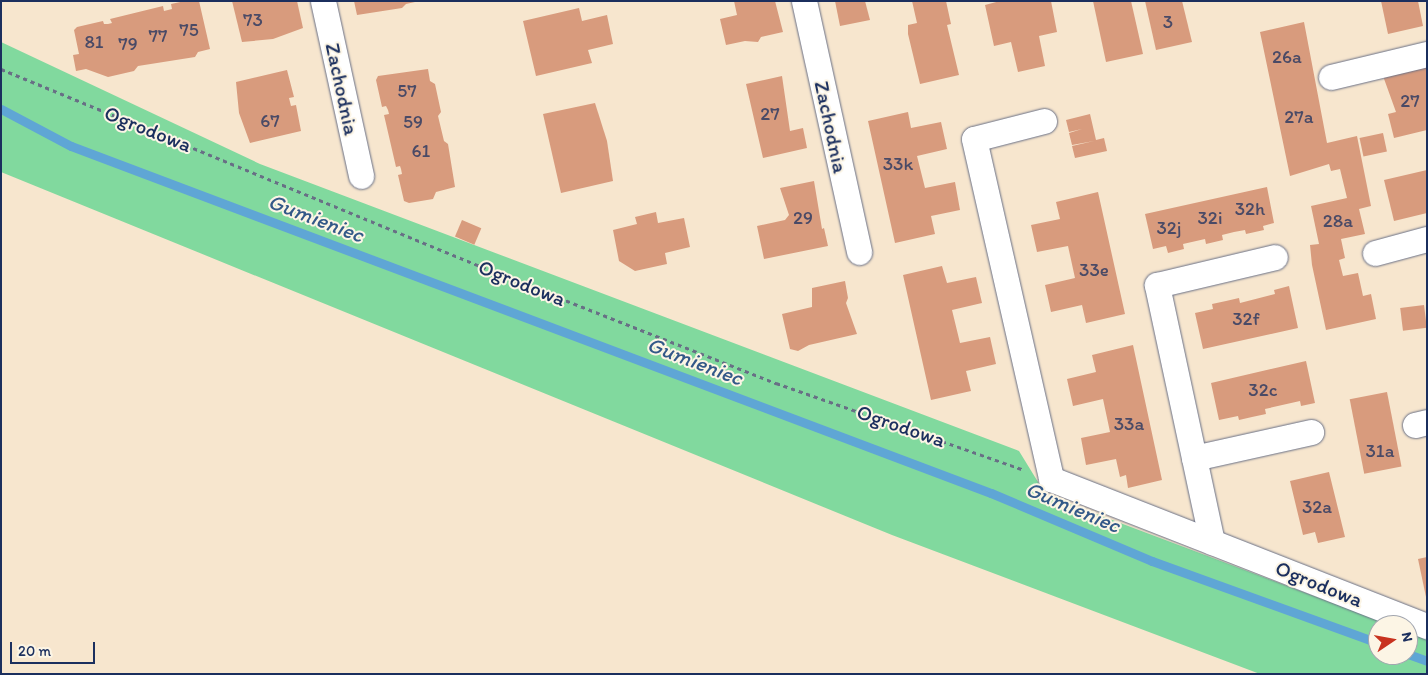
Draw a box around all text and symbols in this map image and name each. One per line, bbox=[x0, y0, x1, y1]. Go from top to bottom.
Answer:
house number: 73 bbox=[243, 9, 263, 31]
house number: 3 bbox=[1163, 11, 1173, 33]
house number: 75 bbox=[179, 19, 199, 41]
house number: 77 bbox=[149, 25, 167, 47]
house number: 81 bbox=[84, 31, 104, 53]
house number: 79 bbox=[118, 33, 138, 55]
street label: Zachodnia bbox=[320, 41, 364, 137]
house number: 26a bbox=[1272, 46, 1302, 68]
street label: Zachodnia bbox=[809, 79, 853, 175]
house number: 57 bbox=[397, 80, 417, 102]
house number: 27 bbox=[1400, 90, 1420, 112]
street label: Ogrodowa bbox=[101, 100, 195, 158]
house number: 27 bbox=[760, 103, 780, 125]
house number: 27a bbox=[1284, 106, 1314, 128]
house number: 67 bbox=[260, 110, 280, 132]
house number: 59 bbox=[403, 111, 423, 133]
house number: 61 bbox=[412, 140, 430, 162]
house number: 33k bbox=[883, 153, 913, 175]
water label: Gumieniec bbox=[264, 188, 368, 248]
house number: 32h bbox=[1235, 198, 1265, 220]
house number: 29 bbox=[793, 207, 813, 229]
house number: 32i bbox=[1197, 207, 1223, 229]
house number: 28a bbox=[1323, 210, 1353, 232]
house number: 32j bbox=[1156, 217, 1182, 239]
street label: Ogrodowa bbox=[475, 254, 569, 312]
house number: 33e bbox=[1079, 259, 1109, 281]
house number: 32f bbox=[1232, 308, 1260, 330]
water label: Gumieniec bbox=[643, 331, 747, 391]
house number: 32c bbox=[1248, 379, 1278, 401]
street label: Ogrodowa bbox=[853, 399, 949, 453]
house number: 33a bbox=[1114, 413, 1144, 435]
house number: 31a bbox=[1365, 440, 1395, 462]
water label: Gumieniec bbox=[1022, 475, 1124, 539]
house number: 32a bbox=[1302, 496, 1332, 518]
street label: Ogrodowa bbox=[1272, 555, 1366, 613]
north arrow bbox=[1368, 615, 1418, 665]
text: N bbox=[1398, 631, 1416, 643]
scale bar bbox=[12, 632, 98, 664]
text: 20 m bbox=[18, 642, 51, 660]

